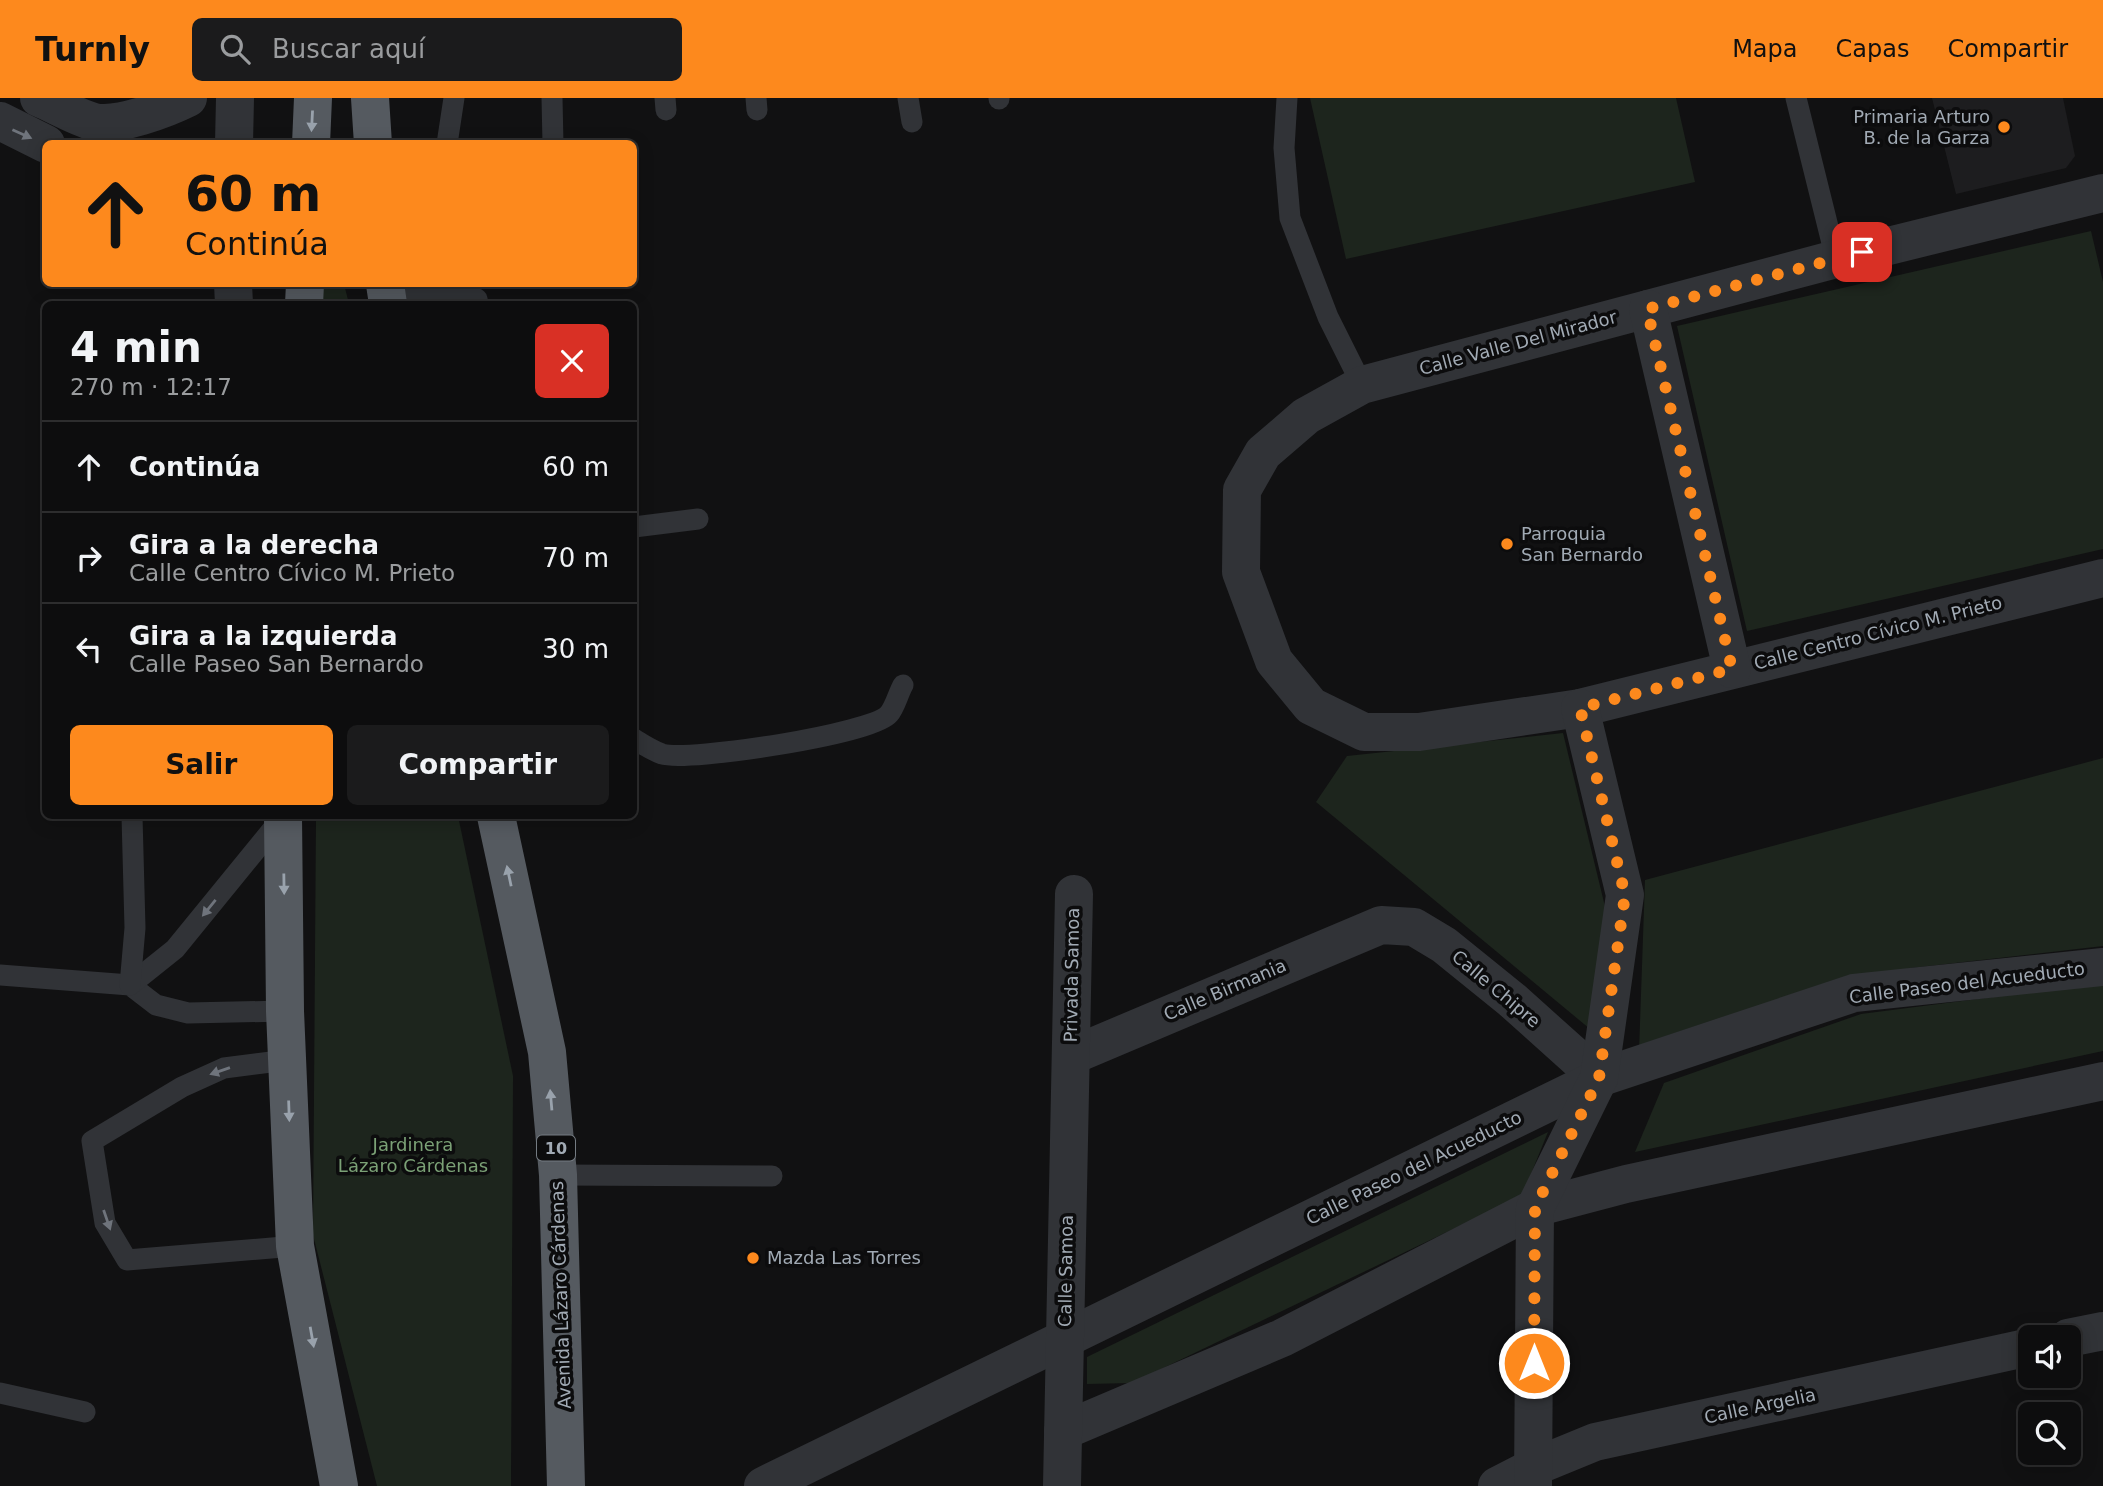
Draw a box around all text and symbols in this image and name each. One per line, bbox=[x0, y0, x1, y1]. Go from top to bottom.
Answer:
search box bbox=[192, 18, 682, 81]
text: Turnly bbox=[35, 30, 150, 69]
icon: search bbox=[216, 30, 254, 68]
text: Buscar aquí bbox=[272, 34, 425, 64]
text: Mapa bbox=[1732, 35, 1798, 63]
text: Capas bbox=[1836, 35, 1909, 63]
text: Compartir bbox=[1947, 35, 2068, 63]
place label: Primaria Arturo B. de la Garza bbox=[1853, 106, 1990, 148]
one-way arrow bbox=[307, 110, 318, 132]
marker: Primaria Arturo B. de la Garza bbox=[1996, 119, 2012, 135]
one-way arrow bbox=[12, 128, 32, 140]
text: 60 m bbox=[185, 166, 321, 223]
icon: ahead bbox=[70, 168, 161, 259]
pin bbox=[1832, 222, 1892, 282]
text: Continúa bbox=[185, 225, 329, 263]
icon: arrive bbox=[1843, 233, 1881, 271]
street label: Calle Valle Del Mirador bbox=[1417, 306, 1619, 379]
text: 4 min bbox=[70, 323, 202, 372]
button: close bbox=[535, 324, 609, 398]
text: 270 m · 12:17 bbox=[70, 374, 232, 400]
icon: ahead bbox=[70, 448, 108, 486]
text: Continúa bbox=[129, 452, 260, 482]
text: 60 m bbox=[542, 452, 609, 482]
place label: Parroquia San Bernardo bbox=[1521, 523, 1643, 565]
text: Gira a la derecha bbox=[129, 530, 379, 560]
marker: Parroquia San Bernardo bbox=[1499, 536, 1515, 552]
icon: right bbox=[70, 539, 108, 577]
text: 70 m bbox=[542, 543, 609, 573]
text: Calle Centro Cívico M. Prieto bbox=[129, 560, 455, 586]
street label: Calle Centro Cívico M. Prieto bbox=[1752, 591, 2004, 674]
text: Gira a la izquierda bbox=[129, 621, 397, 651]
icon: left bbox=[70, 630, 108, 668]
text: 30 m bbox=[542, 634, 609, 664]
text: Calle Paseo San Bernardo bbox=[129, 651, 424, 677]
button: Salir bbox=[70, 725, 333, 805]
button: Compartir bbox=[347, 725, 609, 805]
one-way arrow bbox=[504, 865, 515, 887]
one-way arrow bbox=[278, 873, 289, 895]
one-way arrow bbox=[202, 899, 217, 916]
street label: Privada Samoa bbox=[1060, 907, 1083, 1043]
street label: Calle Chipre bbox=[1448, 946, 1545, 1032]
street label: Calle Birmania bbox=[1160, 954, 1289, 1025]
street label: Calle Paseo del Acueducto bbox=[1848, 958, 2086, 1007]
one-way arrow bbox=[209, 1066, 230, 1077]
one-way arrow bbox=[545, 1088, 556, 1110]
one-way arrow bbox=[284, 1100, 295, 1122]
street label: Calle Paseo del Acueducto bbox=[1303, 1106, 1525, 1229]
park label: Jardinera Lázaro Cárdenas bbox=[338, 1134, 488, 1176]
road number: 10 bbox=[537, 1136, 575, 1160]
street label: Avenida Lázaro Cárdenas bbox=[546, 1181, 575, 1409]
one-way arrow bbox=[102, 1210, 113, 1231]
street label: Calle Samoa bbox=[1054, 1215, 1077, 1327]
place label: Mazda Las Torres bbox=[767, 1247, 921, 1268]
marker: Mazda Las Torres bbox=[745, 1250, 761, 1266]
map controls bbox=[2018, 1325, 2081, 1465]
button: sound bbox=[2018, 1325, 2081, 1388]
one-way arrow bbox=[307, 1326, 318, 1348]
position arrow bbox=[1497, 1326, 1571, 1400]
street label: Calle Argelia bbox=[1702, 1383, 1818, 1428]
button: search bbox=[2018, 1402, 2081, 1465]

